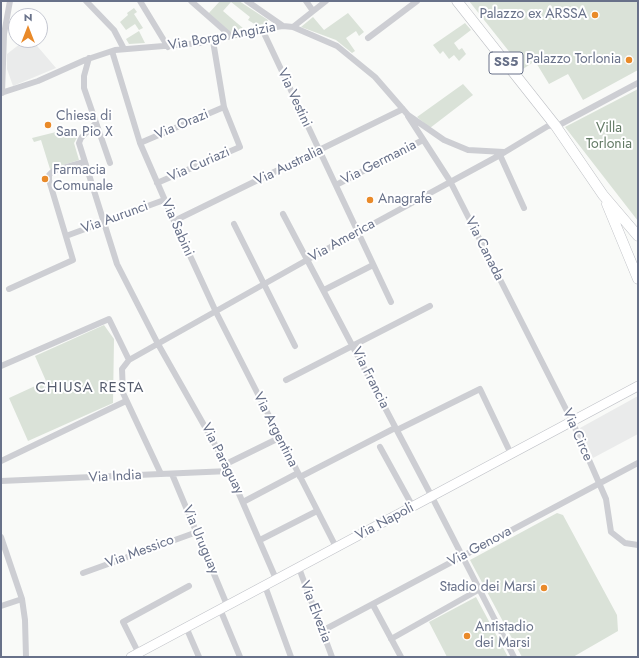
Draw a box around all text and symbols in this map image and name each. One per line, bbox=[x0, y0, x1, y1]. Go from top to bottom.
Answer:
place label: Palazzo ex ARSSA bbox=[479, 7, 587, 23]
north arrow bbox=[8, 8, 48, 48]
text: N bbox=[24, 9, 32, 25]
marker: Palazzo ex ARSSA bbox=[590, 10, 600, 20]
street label: Via Borgo Angizia bbox=[167, 19, 277, 55]
road number: SS5 bbox=[489, 52, 523, 74]
place label: Palazzo Torlonia bbox=[526, 52, 621, 68]
marker: Palazzo Torlonia bbox=[624, 55, 634, 65]
street label: Via Vestini bbox=[273, 66, 315, 130]
street label: Via Orazi bbox=[153, 106, 211, 144]
place label: Chiesa di San Pio X bbox=[56, 109, 113, 142]
marker: Chiesa di San Pio X bbox=[43, 120, 53, 130]
park label: Villa Torlonia bbox=[586, 121, 632, 154]
street label: Via Germania bbox=[339, 137, 419, 189]
street label: Via Australia bbox=[252, 142, 326, 190]
street label: Via Curiazi bbox=[165, 144, 233, 186]
place label: Farmacia Comunale bbox=[53, 163, 113, 196]
marker: Farmacia Comunale bbox=[40, 174, 50, 184]
place label: Anagrafe bbox=[378, 192, 432, 208]
marker: Anagrafe bbox=[365, 195, 375, 205]
street label: Via Sabini bbox=[157, 197, 197, 259]
street label: Via Aurunci bbox=[79, 198, 151, 238]
street label: Via Canada bbox=[461, 214, 507, 284]
street label: Via America bbox=[306, 216, 378, 266]
street label: Via Francia bbox=[347, 345, 393, 411]
district label: CHIUSA RESTA bbox=[36, 379, 144, 397]
street label: Via Argentina bbox=[249, 390, 301, 470]
street label: Via Circe bbox=[558, 406, 596, 464]
street label: Via Paraguay bbox=[197, 421, 247, 497]
street label: Via India bbox=[88, 467, 142, 487]
street label: Via Napoli bbox=[353, 500, 417, 544]
street label: Via Uruguay bbox=[178, 503, 222, 577]
street label: Via Genova bbox=[445, 523, 515, 571]
street label: Via Messico bbox=[103, 532, 177, 572]
street label: Via Elvezia bbox=[296, 579, 334, 645]
place label: Stadio dei Marsi bbox=[440, 580, 536, 596]
marker: Stadio dei Marsi bbox=[539, 583, 549, 593]
place label: Antistadio dei Marsi bbox=[475, 620, 534, 652]
marker: Antistadio dei Marsi bbox=[462, 631, 472, 641]

